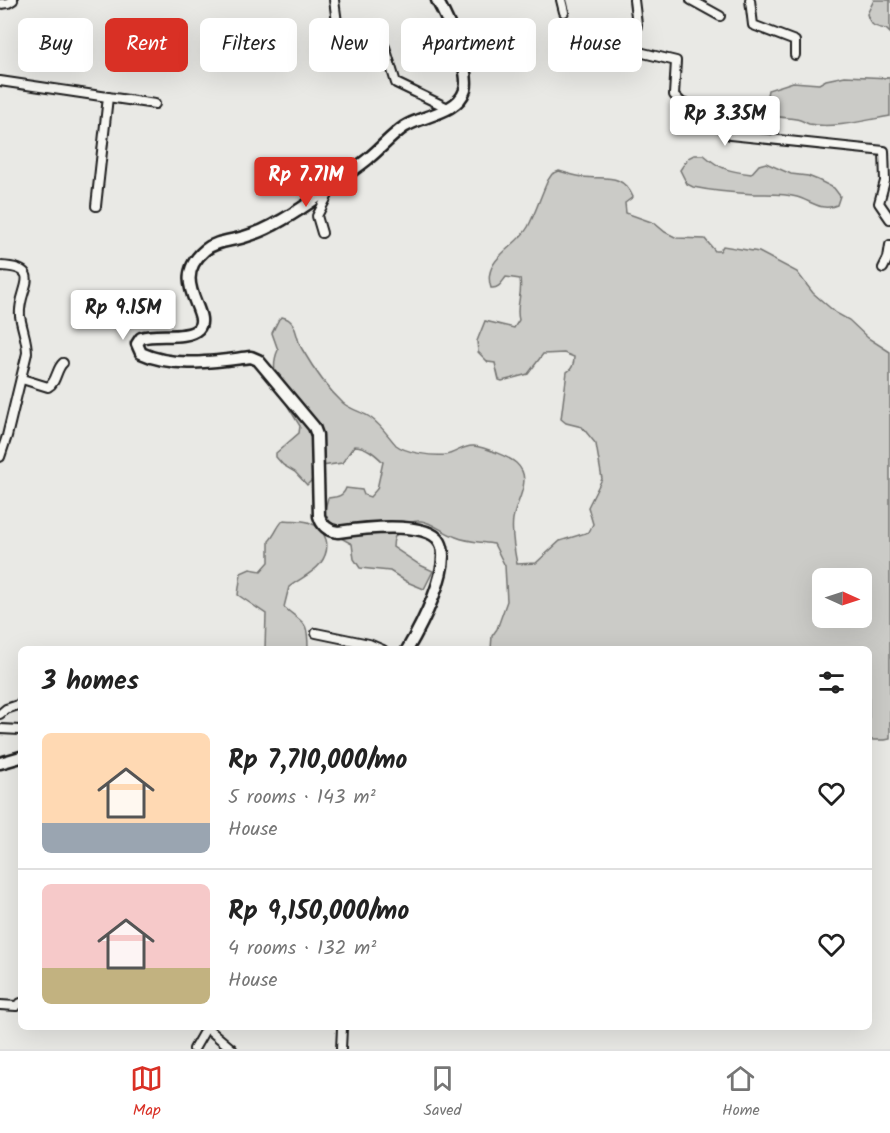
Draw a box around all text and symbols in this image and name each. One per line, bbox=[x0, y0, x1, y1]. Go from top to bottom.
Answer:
chip: Buy bbox=[18, 18, 93, 72]
chip: Rent bbox=[105, 18, 188, 72]
chip: Filters bbox=[200, 18, 297, 72]
chip: New bbox=[309, 18, 389, 72]
chip: Apartment bbox=[401, 18, 536, 72]
chip: House bbox=[548, 18, 642, 72]
pin: Rp 3.35M bbox=[663, 96, 787, 147]
text: Rp 3.35M bbox=[684, 99, 766, 131]
pin: Rp 7.71M bbox=[244, 157, 368, 208]
text: Rp 7.71M bbox=[268, 160, 344, 192]
pin: Rp 9.15M bbox=[61, 290, 185, 341]
text: Rp 9.15M bbox=[85, 293, 161, 325]
north arrow bbox=[812, 568, 872, 628]
map controls bbox=[812, 568, 872, 628]
text: 3 homes bbox=[42, 661, 139, 703]
icon: filters bbox=[815, 666, 848, 699]
text: Rp 7,710,000/mo bbox=[228, 740, 407, 782]
icon: home bbox=[90, 757, 162, 829]
icon: heart bbox=[815, 777, 848, 810]
text: 5 rooms · 143 m² bbox=[228, 782, 376, 814]
text: House bbox=[228, 814, 278, 846]
text: Rp 9,150,000/mo bbox=[228, 891, 409, 933]
icon: home bbox=[90, 908, 162, 980]
icon: heart bbox=[815, 928, 848, 961]
text: 4 rooms · 132 m² bbox=[228, 933, 376, 965]
text: House bbox=[228, 965, 278, 997]
tab: Map bbox=[130, 1062, 163, 1123]
tab: Saved bbox=[424, 1062, 462, 1123]
tab: Home bbox=[722, 1062, 760, 1123]

